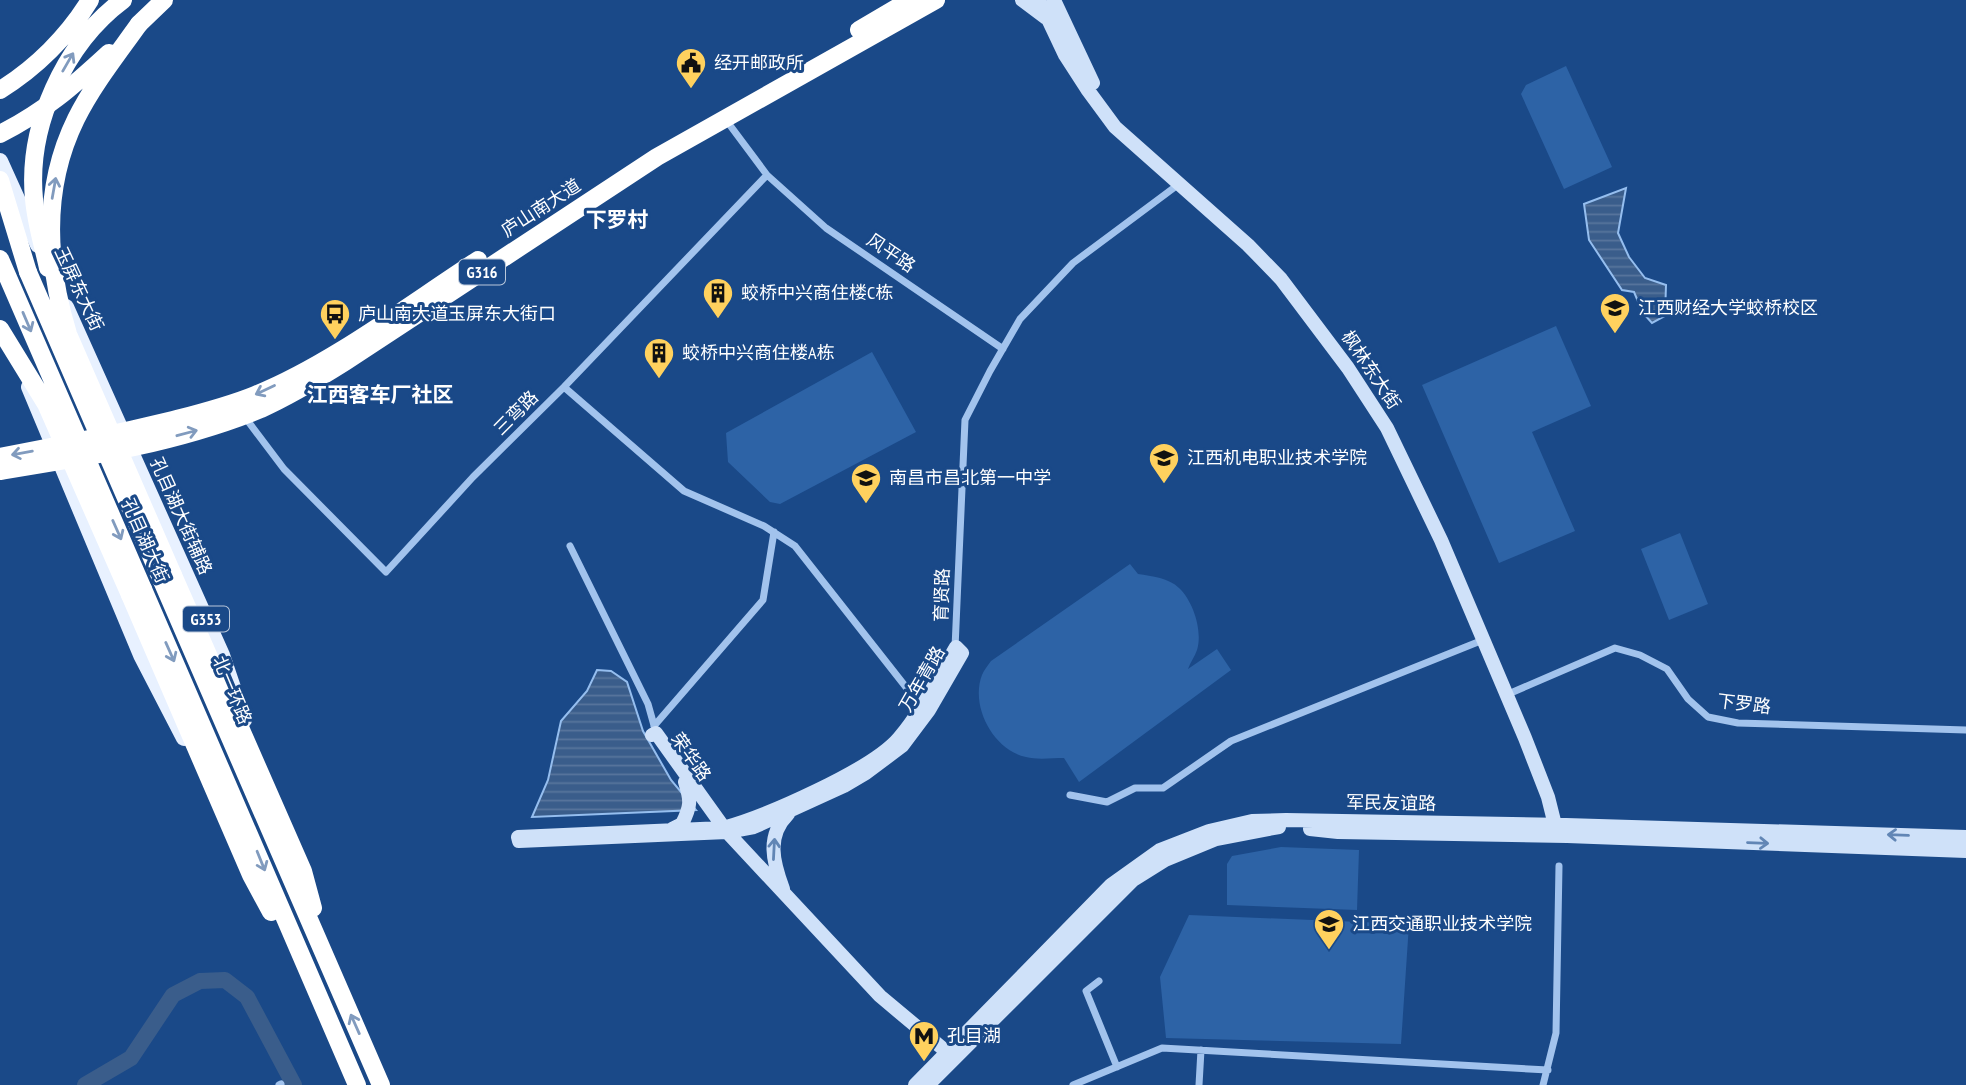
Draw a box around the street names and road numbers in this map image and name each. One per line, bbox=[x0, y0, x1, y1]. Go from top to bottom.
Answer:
street label: 庐山南大道 bbox=[497, 173, 585, 242]
street label: 风平路 bbox=[862, 228, 920, 277]
street label: 玉屏东大街 bbox=[50, 243, 109, 334]
road number: G316 bbox=[459, 260, 505, 284]
street label: 枫林东大街 bbox=[1337, 326, 1406, 413]
street label: 三弯路 bbox=[488, 385, 543, 440]
street label: 孔目湖大街辅路 bbox=[146, 454, 216, 578]
street label: 孔目湖大街 bbox=[117, 495, 173, 587]
street label: 育贤路 bbox=[929, 568, 954, 622]
road number: G353 bbox=[183, 606, 229, 632]
street label: 万年青路 bbox=[894, 642, 950, 716]
street label: 北一环路 bbox=[208, 652, 257, 727]
street label: 下罗路 bbox=[1716, 689, 1772, 718]
street label: 荣华路 bbox=[667, 728, 716, 785]
street label: 军民友谊路 bbox=[1346, 790, 1436, 815]

